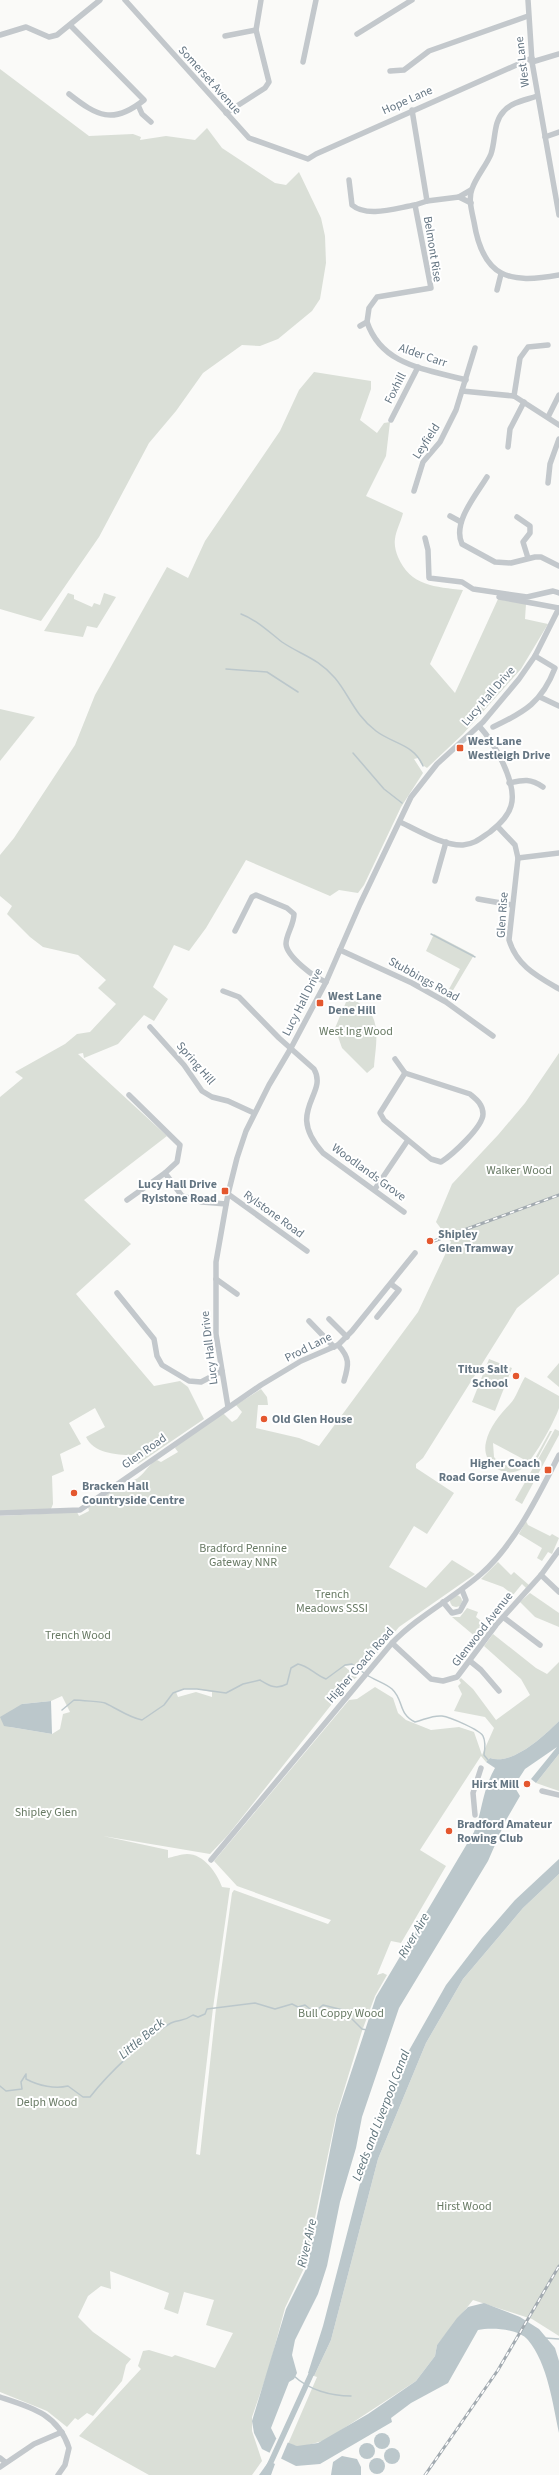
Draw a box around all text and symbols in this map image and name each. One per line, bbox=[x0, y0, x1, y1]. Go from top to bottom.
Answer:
street label: West Lane bbox=[511, 36, 534, 88]
street label: Somerset Avenue bbox=[174, 42, 245, 118]
street label: Hope Lane bbox=[379, 82, 435, 119]
street label: Belmont Rise bbox=[419, 215, 446, 283]
street label: Alder Carr bbox=[396, 339, 450, 372]
street label: Foxhill bbox=[380, 370, 411, 407]
street label: Leyfield bbox=[409, 420, 444, 462]
street label: Lucy Hall Drive bbox=[458, 663, 519, 730]
place label: West Lane Westleigh Drive bbox=[468, 733, 550, 764]
marker: West Lane Westleigh Drive bbox=[455, 743, 465, 753]
street label: Glen Rise bbox=[492, 891, 513, 939]
street label: Stubbings Road bbox=[385, 953, 462, 1006]
street label: Lucy Hall Drive bbox=[278, 965, 327, 1039]
place label: West Lane Dene Hill bbox=[328, 988, 382, 1019]
marker: West Lane Dene Hill bbox=[315, 998, 325, 1008]
park label: West Ing Wood bbox=[319, 1023, 393, 1040]
street label: Spring Hill bbox=[172, 1038, 219, 1089]
street label: Woodlands Grove bbox=[328, 1140, 409, 1205]
park label: Walker Wood bbox=[486, 1162, 552, 1179]
place label: Lucy Hall Drive Rylstone Road bbox=[138, 1176, 217, 1207]
marker: Lucy Hall Drive Rylstone Road bbox=[220, 1186, 230, 1196]
street label: Rylstone Road bbox=[240, 1187, 308, 1242]
place label: Shipley Glen Tramway bbox=[438, 1226, 514, 1257]
marker: Shipley Glen Tramway bbox=[425, 1236, 435, 1246]
street label: Lucy Hall Drive bbox=[197, 1310, 222, 1386]
street label: Prod Lane bbox=[282, 1328, 335, 1367]
place label: Titus Salt School bbox=[458, 1361, 509, 1392]
marker: Titus Salt School bbox=[511, 1371, 521, 1381]
place label: Old Glen House bbox=[272, 1411, 353, 1428]
marker: Old Glen House bbox=[259, 1414, 269, 1424]
street label: Glen Road bbox=[118, 1430, 170, 1473]
place label: Higher Coach Road Gorse Avenue bbox=[439, 1455, 540, 1486]
marker: Higher Coach Road Gorse Avenue bbox=[543, 1465, 553, 1475]
place label: Bracken Hall Countryside Centre bbox=[82, 1478, 185, 1509]
marker: Bracken Hall Countryside Centre bbox=[69, 1488, 79, 1498]
park label: Bradford Pennine Gateway NNR bbox=[199, 1540, 287, 1571]
park label: Trench Meadows SSSI bbox=[296, 1586, 368, 1617]
street label: Glenwood Avenue bbox=[448, 1588, 517, 1670]
street label: Higher Coach Road bbox=[323, 1624, 398, 1707]
park label: Trench Wood bbox=[45, 1627, 111, 1644]
place label: Hirst Mill bbox=[472, 1776, 520, 1793]
marker: Hirst Mill bbox=[522, 1779, 532, 1789]
park label: Shipley Glen bbox=[15, 1804, 77, 1821]
place label: Bradford Amateur Rowing Club bbox=[457, 1816, 552, 1847]
marker: Bradford Amateur Rowing Club bbox=[444, 1826, 454, 1836]
water label: River Aire bbox=[394, 1910, 434, 1961]
park label: Bull Coppy Wood bbox=[298, 2005, 384, 2022]
water label: Little Beck bbox=[115, 2014, 169, 2063]
water label: Leeds and Liverpool Canal bbox=[348, 2046, 415, 2184]
park label: Delph Wood bbox=[16, 2094, 78, 2111]
park label: Hirst Wood bbox=[436, 2198, 492, 2215]
water label: River Aire bbox=[293, 2217, 321, 2269]

